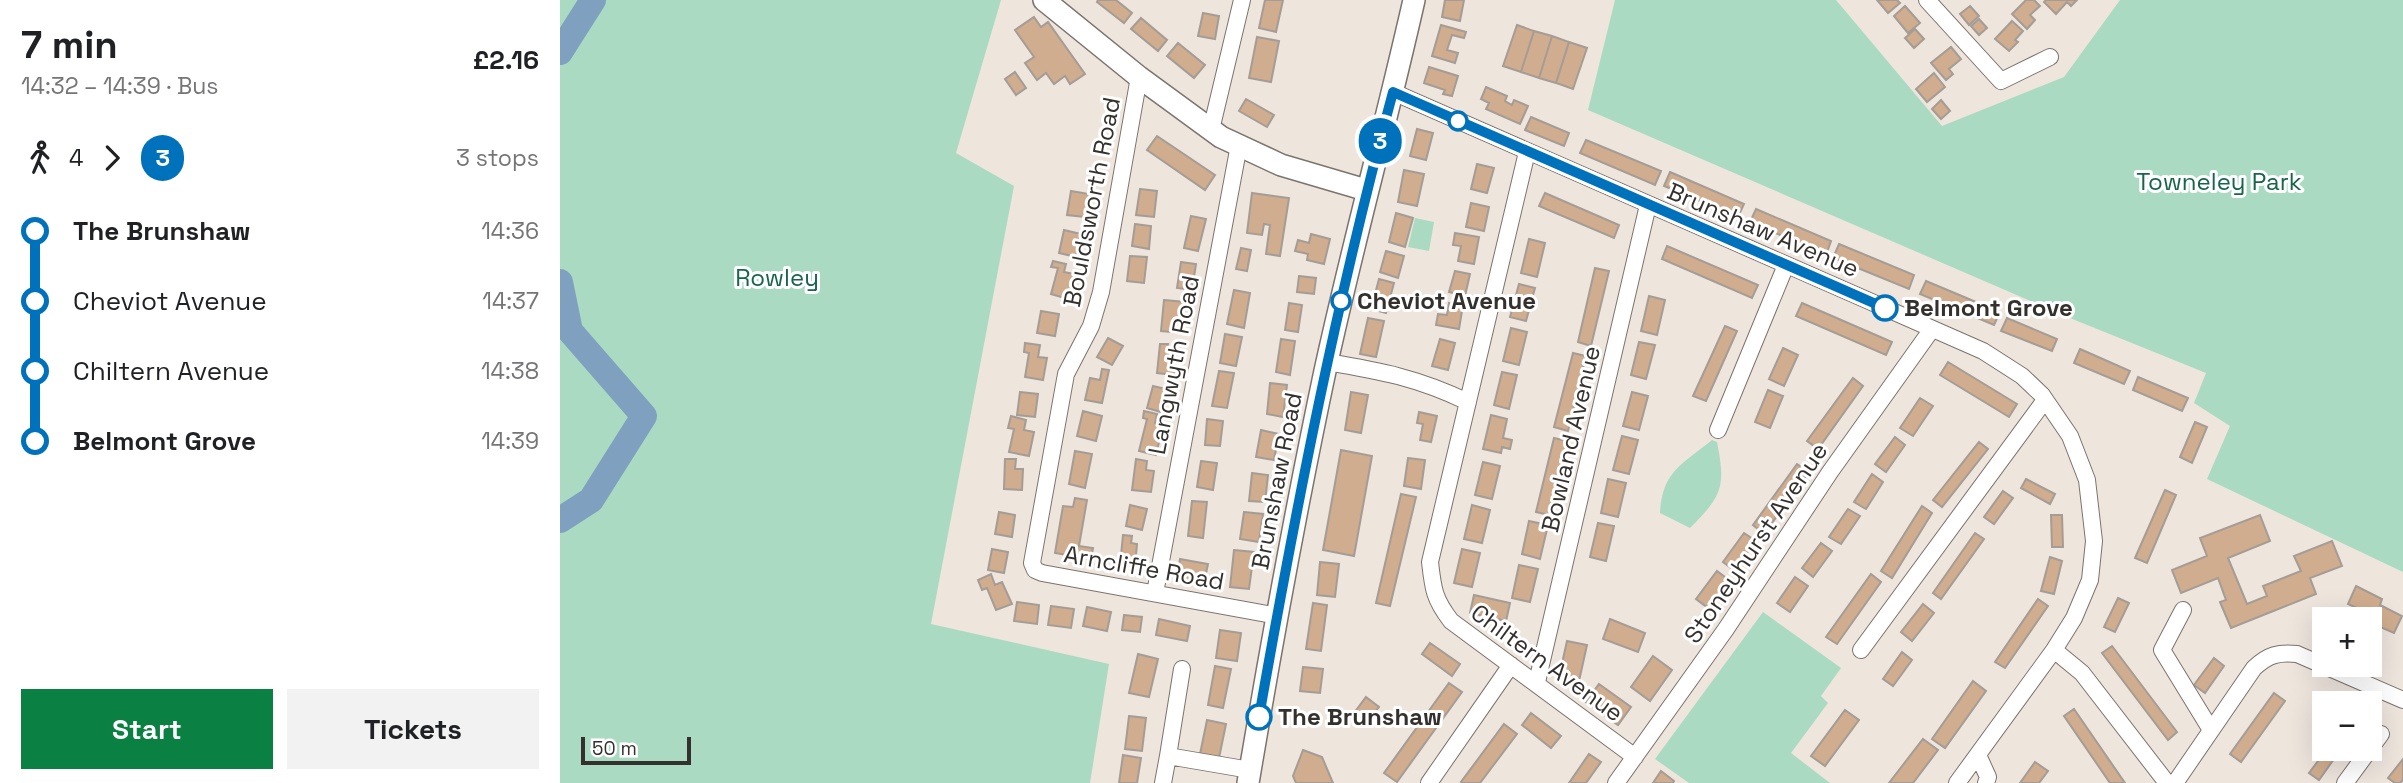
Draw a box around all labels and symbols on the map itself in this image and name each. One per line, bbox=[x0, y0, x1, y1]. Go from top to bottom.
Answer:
street label: Bouldsworth Road bbox=[1056, 94, 1127, 309]
unlabelled marker bbox=[1448, 111, 1468, 131]
line badge: 3 bbox=[1357, 118, 1403, 164]
park label: Towneley Park bbox=[2136, 166, 2302, 197]
street label: Brunshaw Avenue bbox=[1663, 175, 1864, 284]
park label: Rowley bbox=[735, 262, 819, 293]
street label: Langwyth Road bbox=[1141, 273, 1206, 457]
place label: Cheviot Avenue bbox=[1357, 285, 1536, 316]
marker: Cheviot Avenue bbox=[1331, 291, 1351, 311]
place label: Belmont Grove bbox=[1904, 292, 2073, 323]
marker: Belmont Grove bbox=[1872, 295, 1898, 321]
street label: Bowland Avenue bbox=[1534, 343, 1607, 535]
street label: Brunshaw Road bbox=[1244, 390, 1309, 572]
street label: Stoneyhurst Avenue bbox=[1677, 436, 1834, 649]
street label: Arncliffe Road bbox=[1062, 538, 1227, 597]
street label: Chiltern Avenue bbox=[1465, 597, 1630, 728]
place label: The Brunshaw bbox=[1278, 701, 1442, 732]
marker: The Brunshaw bbox=[1246, 704, 1272, 730]
scale bar bbox=[581, 734, 691, 766]

